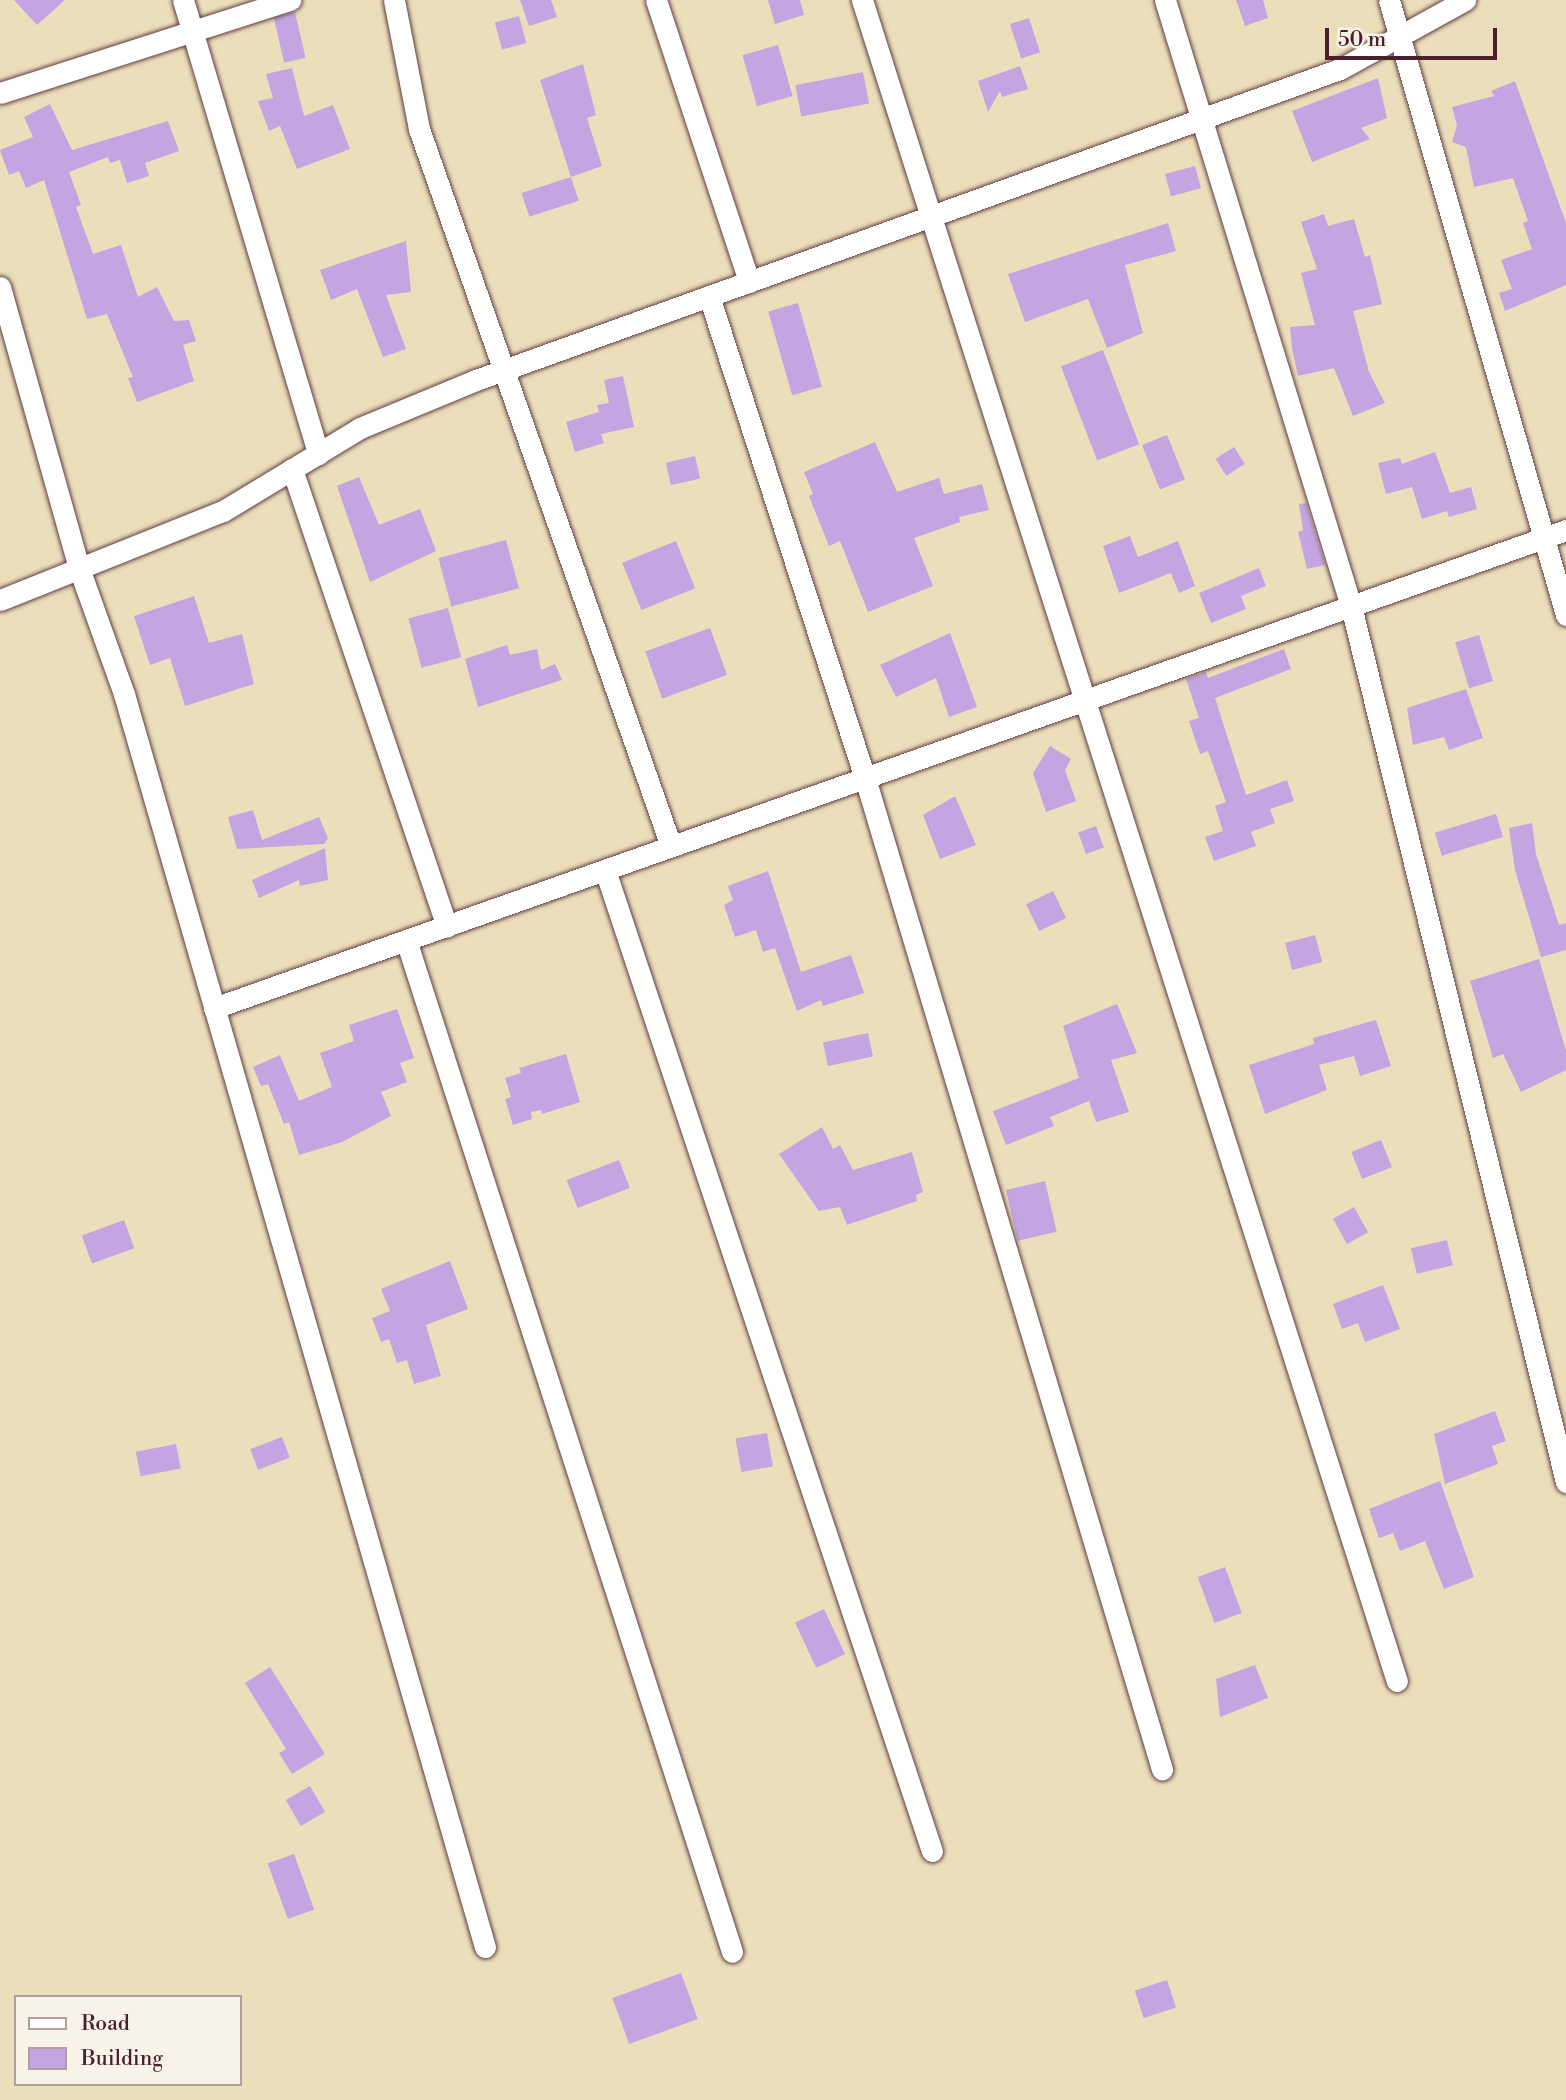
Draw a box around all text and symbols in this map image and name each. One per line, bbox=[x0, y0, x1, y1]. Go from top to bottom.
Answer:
scale bar bbox=[1328, 14, 1500, 58]
text: 50 m bbox=[1338, 27, 1386, 53]
legend bbox=[14, 1995, 242, 2086]
text: Road bbox=[81, 2011, 130, 2037]
text: Building bbox=[81, 2046, 163, 2072]

